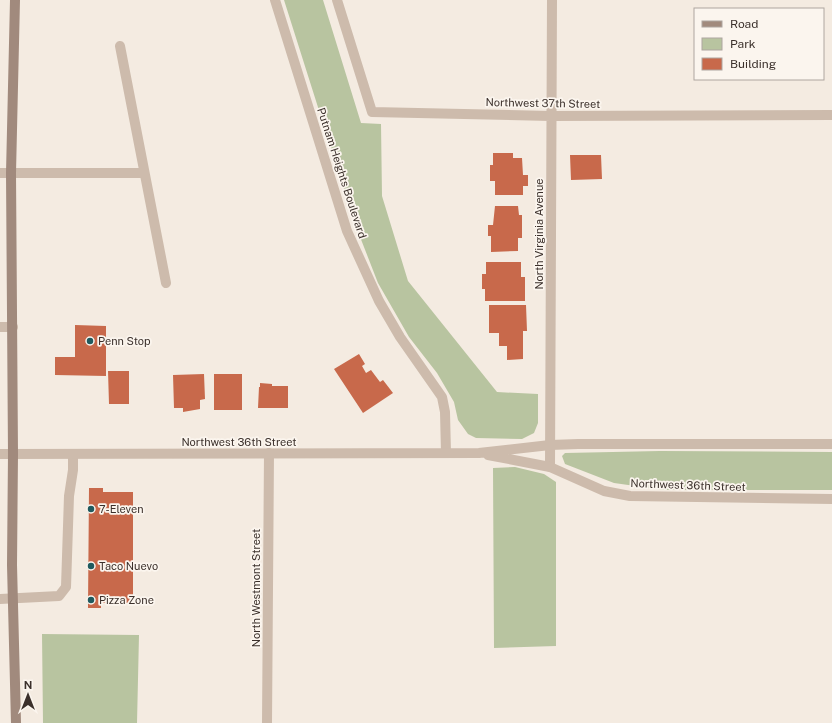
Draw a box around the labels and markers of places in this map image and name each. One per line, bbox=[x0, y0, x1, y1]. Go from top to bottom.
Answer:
place label: Penn Stop bbox=[98, 335, 151, 347]
marker: Penn Stop bbox=[85, 336, 95, 346]
place label: 7-Eleven bbox=[99, 503, 144, 515]
marker: 7-Eleven bbox=[86, 504, 96, 514]
place label: Taco Nuevo bbox=[99, 560, 158, 572]
marker: Taco Nuevo bbox=[86, 561, 96, 571]
place label: Pizza Zone bbox=[99, 594, 154, 606]
marker: Pizza Zone bbox=[86, 595, 96, 605]

